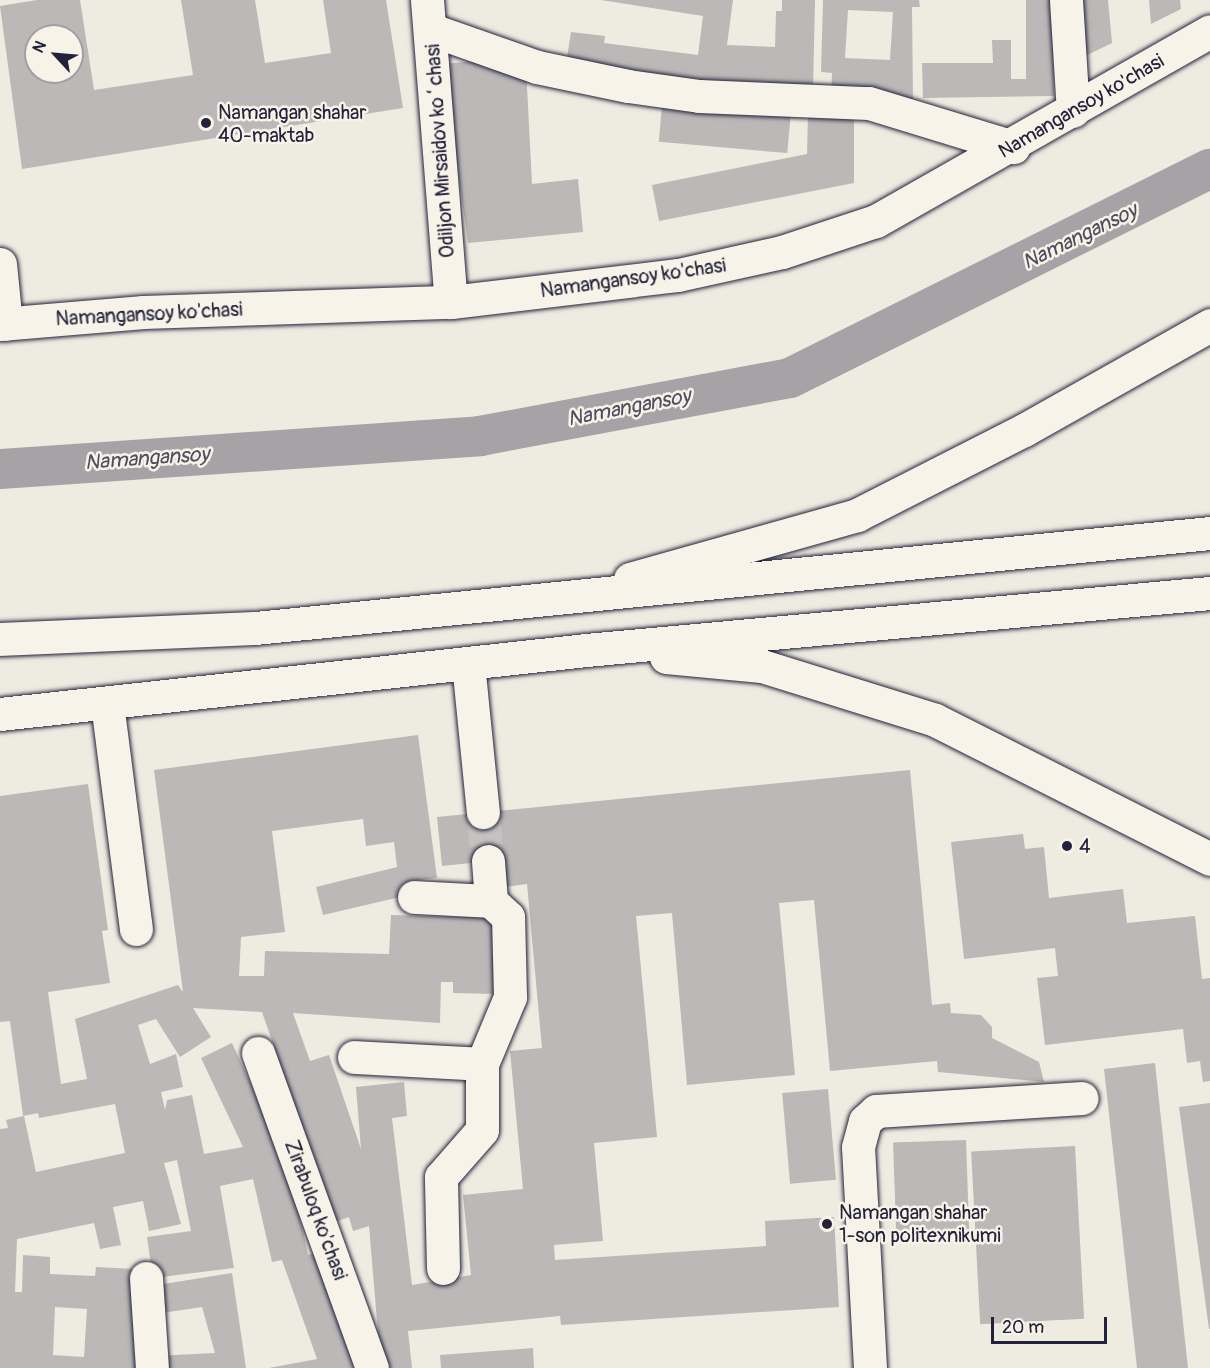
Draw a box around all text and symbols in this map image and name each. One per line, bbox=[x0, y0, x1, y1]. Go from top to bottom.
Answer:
north arrow bbox=[24, 24, 84, 84]
text: N bbox=[28, 38, 51, 56]
street label: Odiljon Mirsaidov koʻchasi bbox=[421, 43, 459, 259]
street label: Namangansoy ko'chasi bbox=[994, 49, 1168, 163]
place label: Namangan shahar 40-maktab bbox=[218, 100, 366, 147]
marker: Namangan shahar 40-maktab bbox=[199, 116, 213, 130]
water label: Namangansoy bbox=[1019, 198, 1141, 276]
street label: Namangansoy ko'chasi bbox=[539, 253, 727, 303]
street label: Namangansoy ko'chasi bbox=[55, 297, 243, 331]
water label: Namangansoy bbox=[566, 384, 692, 432]
water label: Namangansoy bbox=[84, 442, 210, 476]
place label: 4 bbox=[1079, 834, 1091, 858]
marker: 4 bbox=[1060, 839, 1074, 853]
street label: Zirabuloq ko'chasi bbox=[280, 1137, 352, 1283]
place label: Namangan shahar 1-son politexnikumi bbox=[839, 1200, 1001, 1247]
marker: Namangan shahar 1-son politexnikumi bbox=[820, 1217, 834, 1231]
scale bar bbox=[994, 1305, 1110, 1343]
text: 20 m bbox=[1002, 1316, 1044, 1339]

